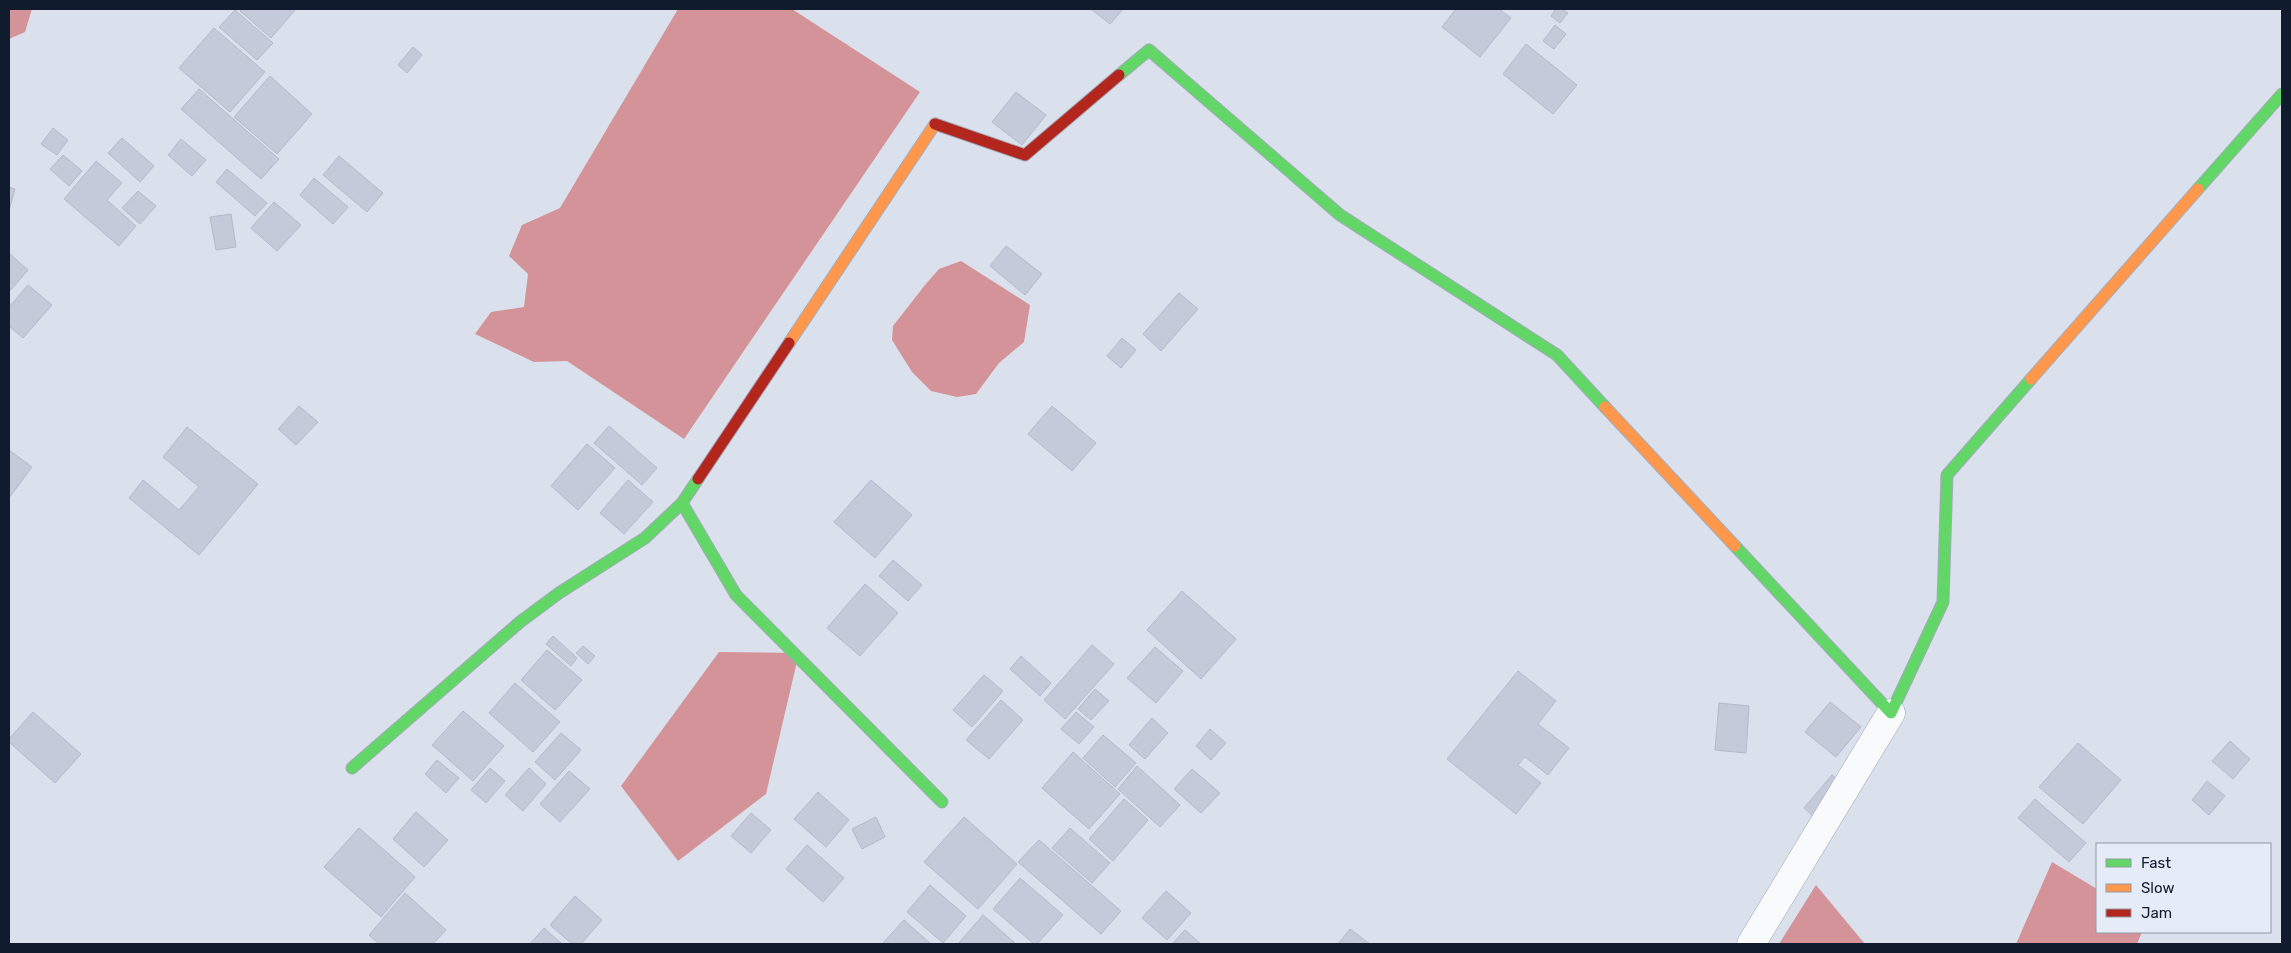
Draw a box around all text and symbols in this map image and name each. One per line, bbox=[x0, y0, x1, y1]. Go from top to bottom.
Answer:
legend bbox=[2096, 843, 2271, 933]
text: Fast bbox=[2141, 854, 2171, 872]
text: Slow bbox=[2141, 879, 2174, 897]
text: Jam bbox=[2141, 904, 2172, 922]

